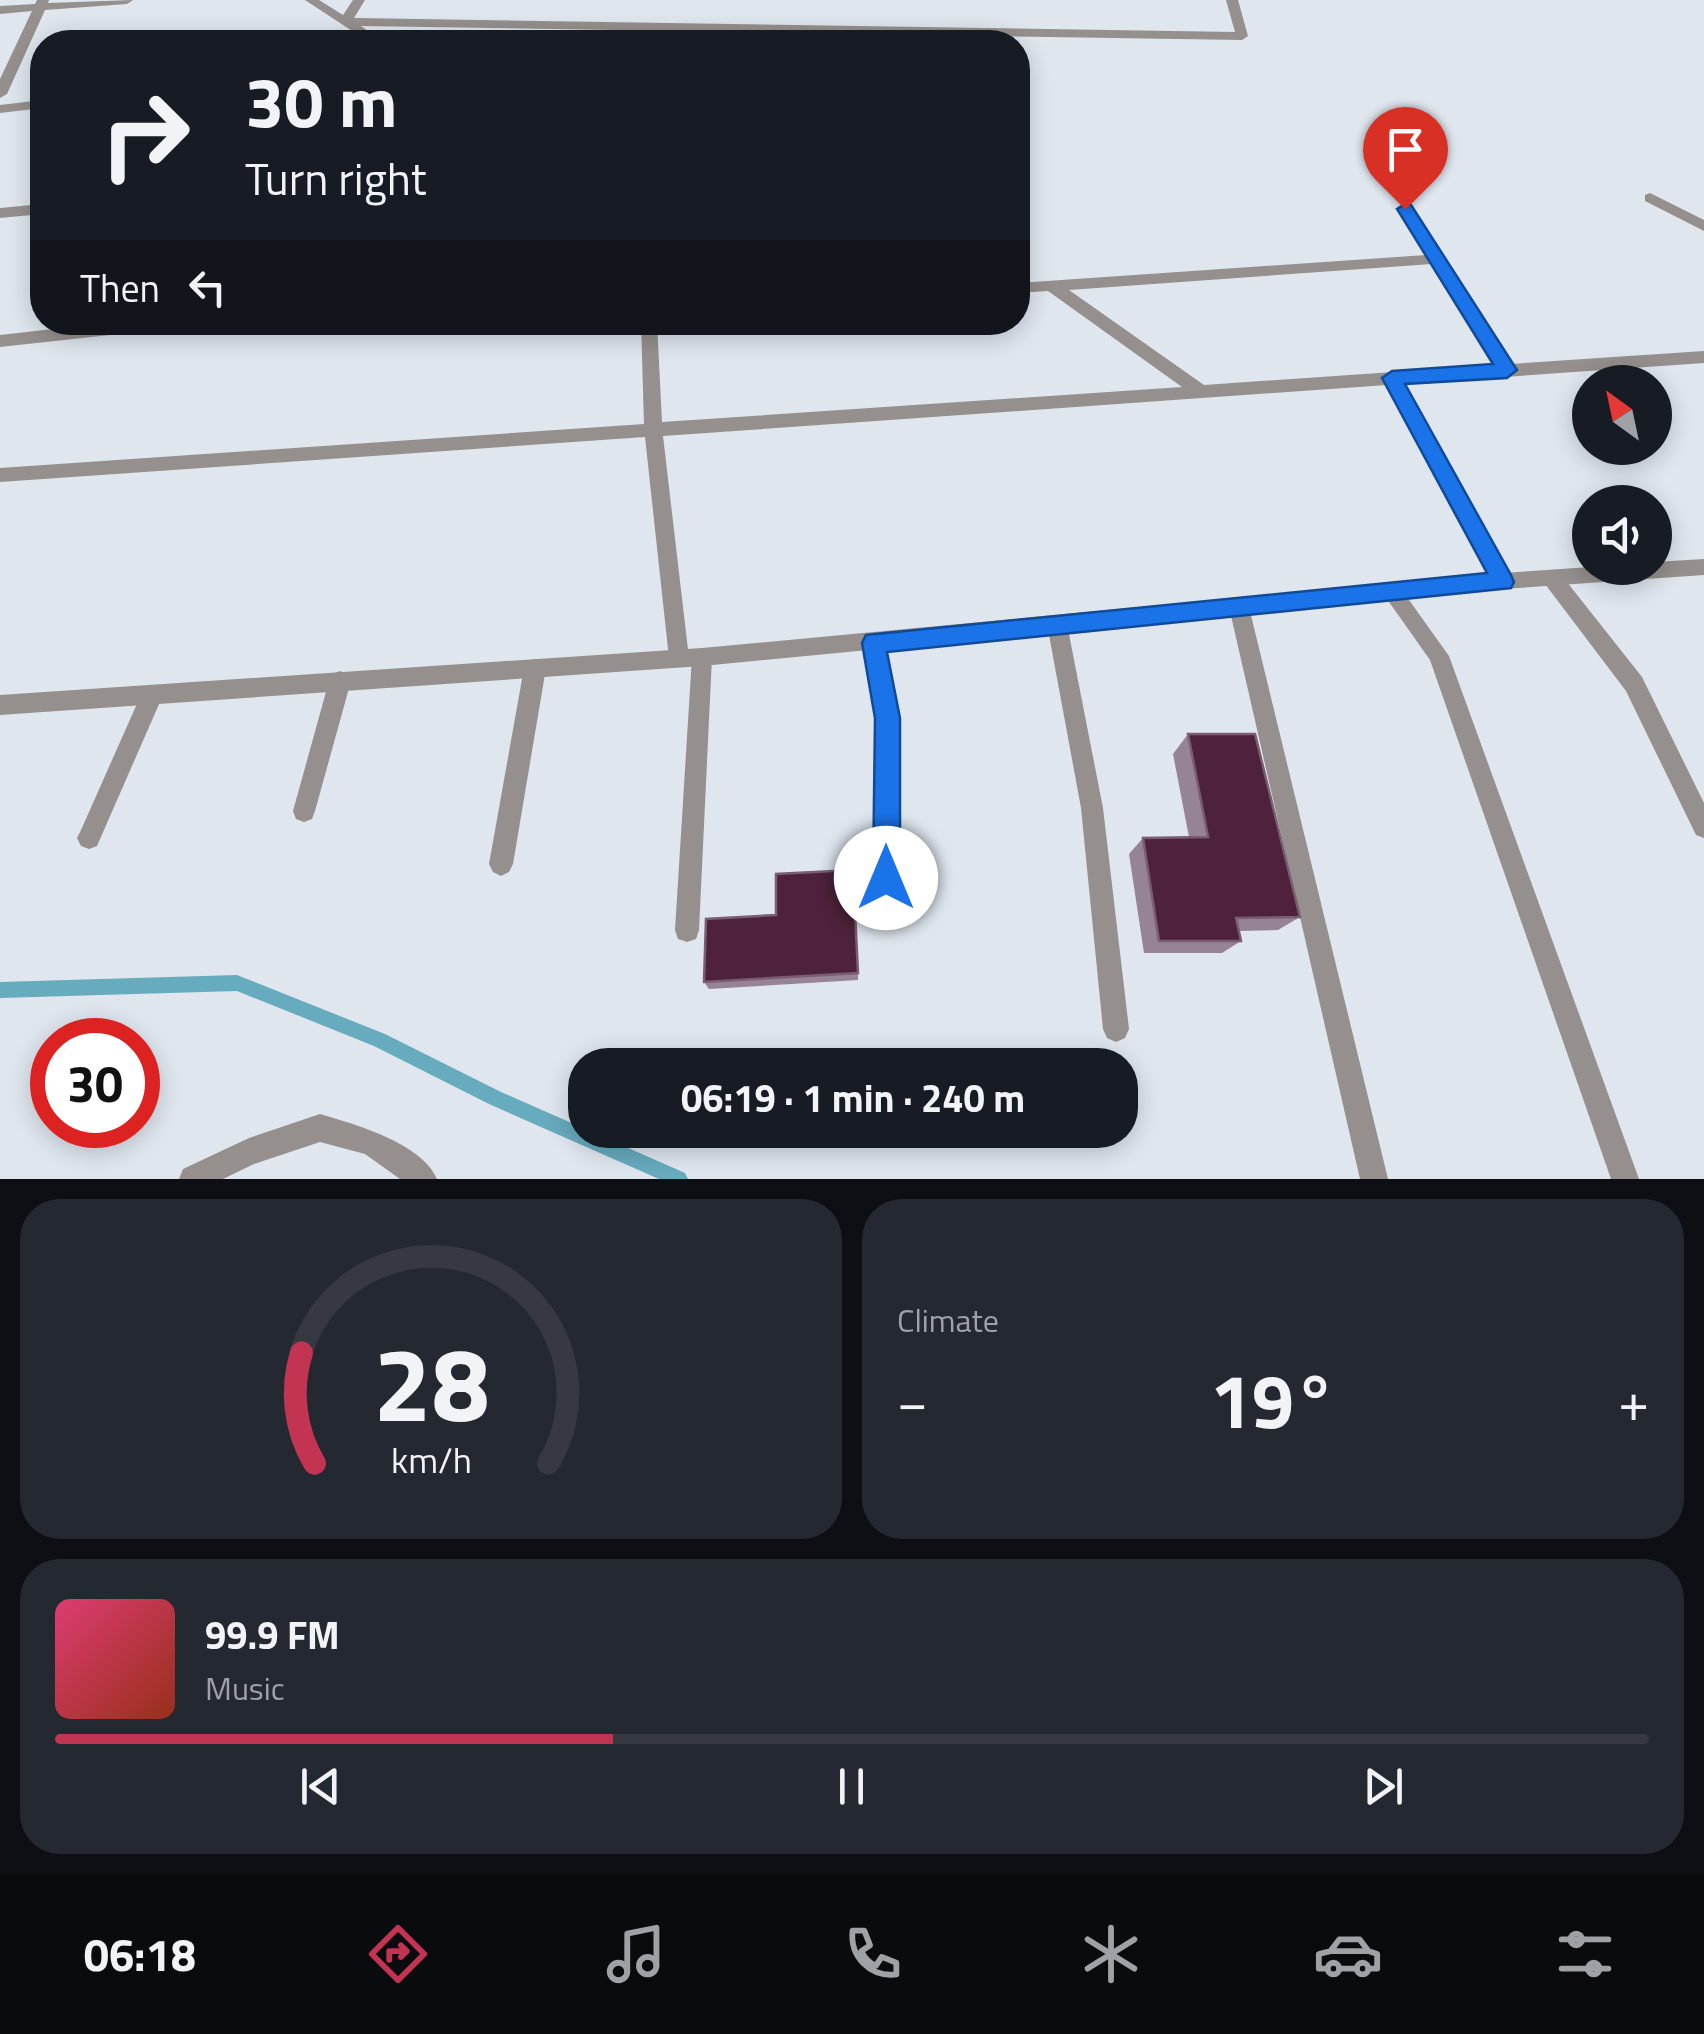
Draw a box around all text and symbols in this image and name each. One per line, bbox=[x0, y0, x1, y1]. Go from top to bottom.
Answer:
text: 30 m bbox=[245, 48, 398, 154]
icon: right bbox=[80, 70, 210, 200]
pin bbox=[1363, 107, 1448, 210]
icon: arrive bbox=[1378, 122, 1433, 177]
text: Turn right bbox=[245, 144, 427, 212]
text: Then bbox=[80, 259, 160, 317]
icon: left bbox=[180, 260, 235, 315]
north arrow bbox=[1572, 365, 1672, 465]
map controls bbox=[1572, 365, 1672, 585]
button: sound bbox=[1572, 485, 1672, 585]
position arrow bbox=[834, 826, 938, 930]
speed limit sign: 30 bbox=[30, 1018, 160, 1148]
text: 06:19 · 1 min · 240 m bbox=[681, 1069, 1025, 1127]
text: Climate bbox=[897, 1296, 999, 1344]
text: 28 bbox=[373, 1303, 489, 1461]
text: 19° bbox=[1210, 1343, 1336, 1457]
text: − bbox=[897, 1359, 928, 1442]
text: + bbox=[1618, 1359, 1649, 1442]
text: km/h bbox=[391, 1432, 471, 1487]
text: 99.9 FM bbox=[205, 1606, 340, 1664]
text: Music bbox=[205, 1664, 285, 1712]
icon: previous bbox=[293, 1759, 348, 1814]
icon: pause bbox=[824, 1759, 879, 1814]
icon: next bbox=[1356, 1759, 1411, 1814]
icon: directions bbox=[363, 1919, 433, 1989]
icon: music bbox=[601, 1919, 671, 1989]
icon: phone bbox=[838, 1919, 908, 1989]
icon: climate bbox=[1076, 1919, 1146, 1989]
icon: car bbox=[1313, 1919, 1383, 1989]
icon: filters bbox=[1550, 1919, 1620, 1989]
text: 06:18 bbox=[84, 1920, 196, 1988]

